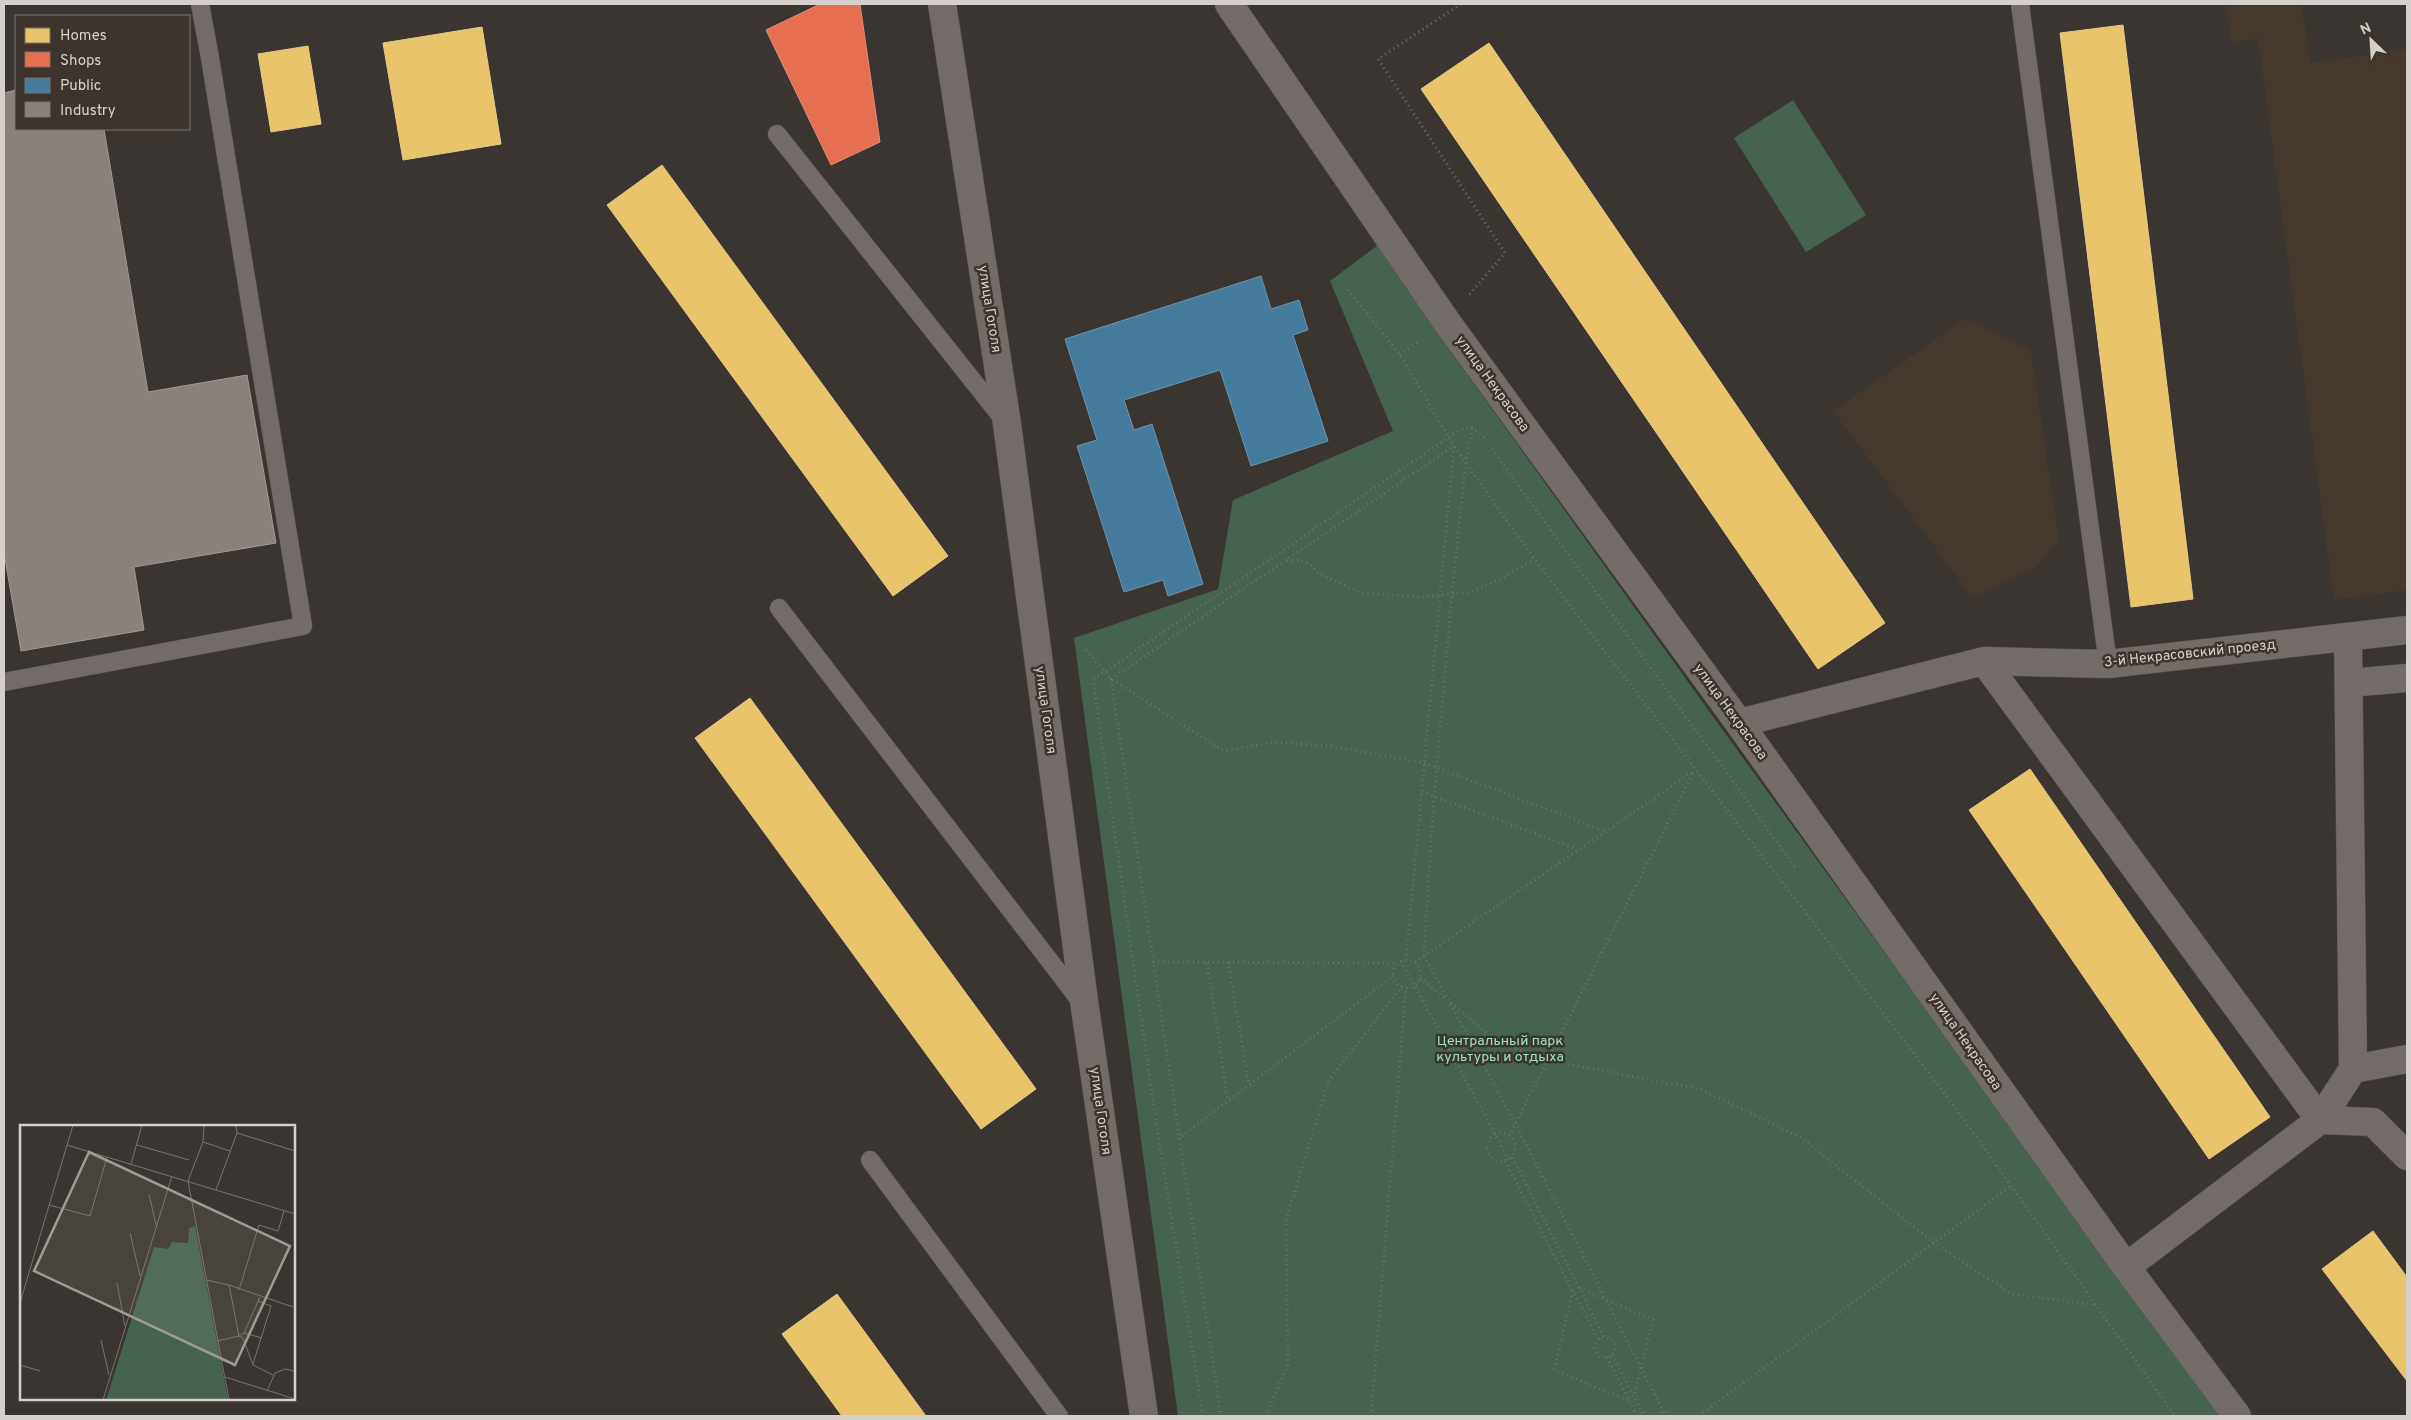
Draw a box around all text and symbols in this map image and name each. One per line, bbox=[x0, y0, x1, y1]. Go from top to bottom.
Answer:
legend bbox=[15, 15, 190, 130]
north arrow bbox=[2346, 15, 2396, 65]
text: N bbox=[2358, 20, 2374, 39]
text: Homes bbox=[60, 27, 107, 46]
text: Shops bbox=[60, 52, 101, 71]
text: Public bbox=[60, 77, 101, 96]
text: Industry bbox=[60, 102, 116, 121]
street label: улица Гоголя bbox=[974, 264, 1004, 354]
street label: улица Некрасова bbox=[1451, 333, 1533, 435]
street label: 3-й Некрасовский проезд bbox=[2103, 637, 2277, 671]
street label: улица Некрасова bbox=[1689, 661, 1771, 763]
street label: улица Гоголя bbox=[1030, 665, 1060, 755]
street label: улица Некрасова bbox=[1925, 990, 2005, 1094]
park label: Центральный парк культуры и отдыха bbox=[1436, 1033, 1564, 1066]
street label: улица Гоголя bbox=[1085, 1066, 1115, 1156]
inset map bbox=[20, 1125, 295, 1400]

